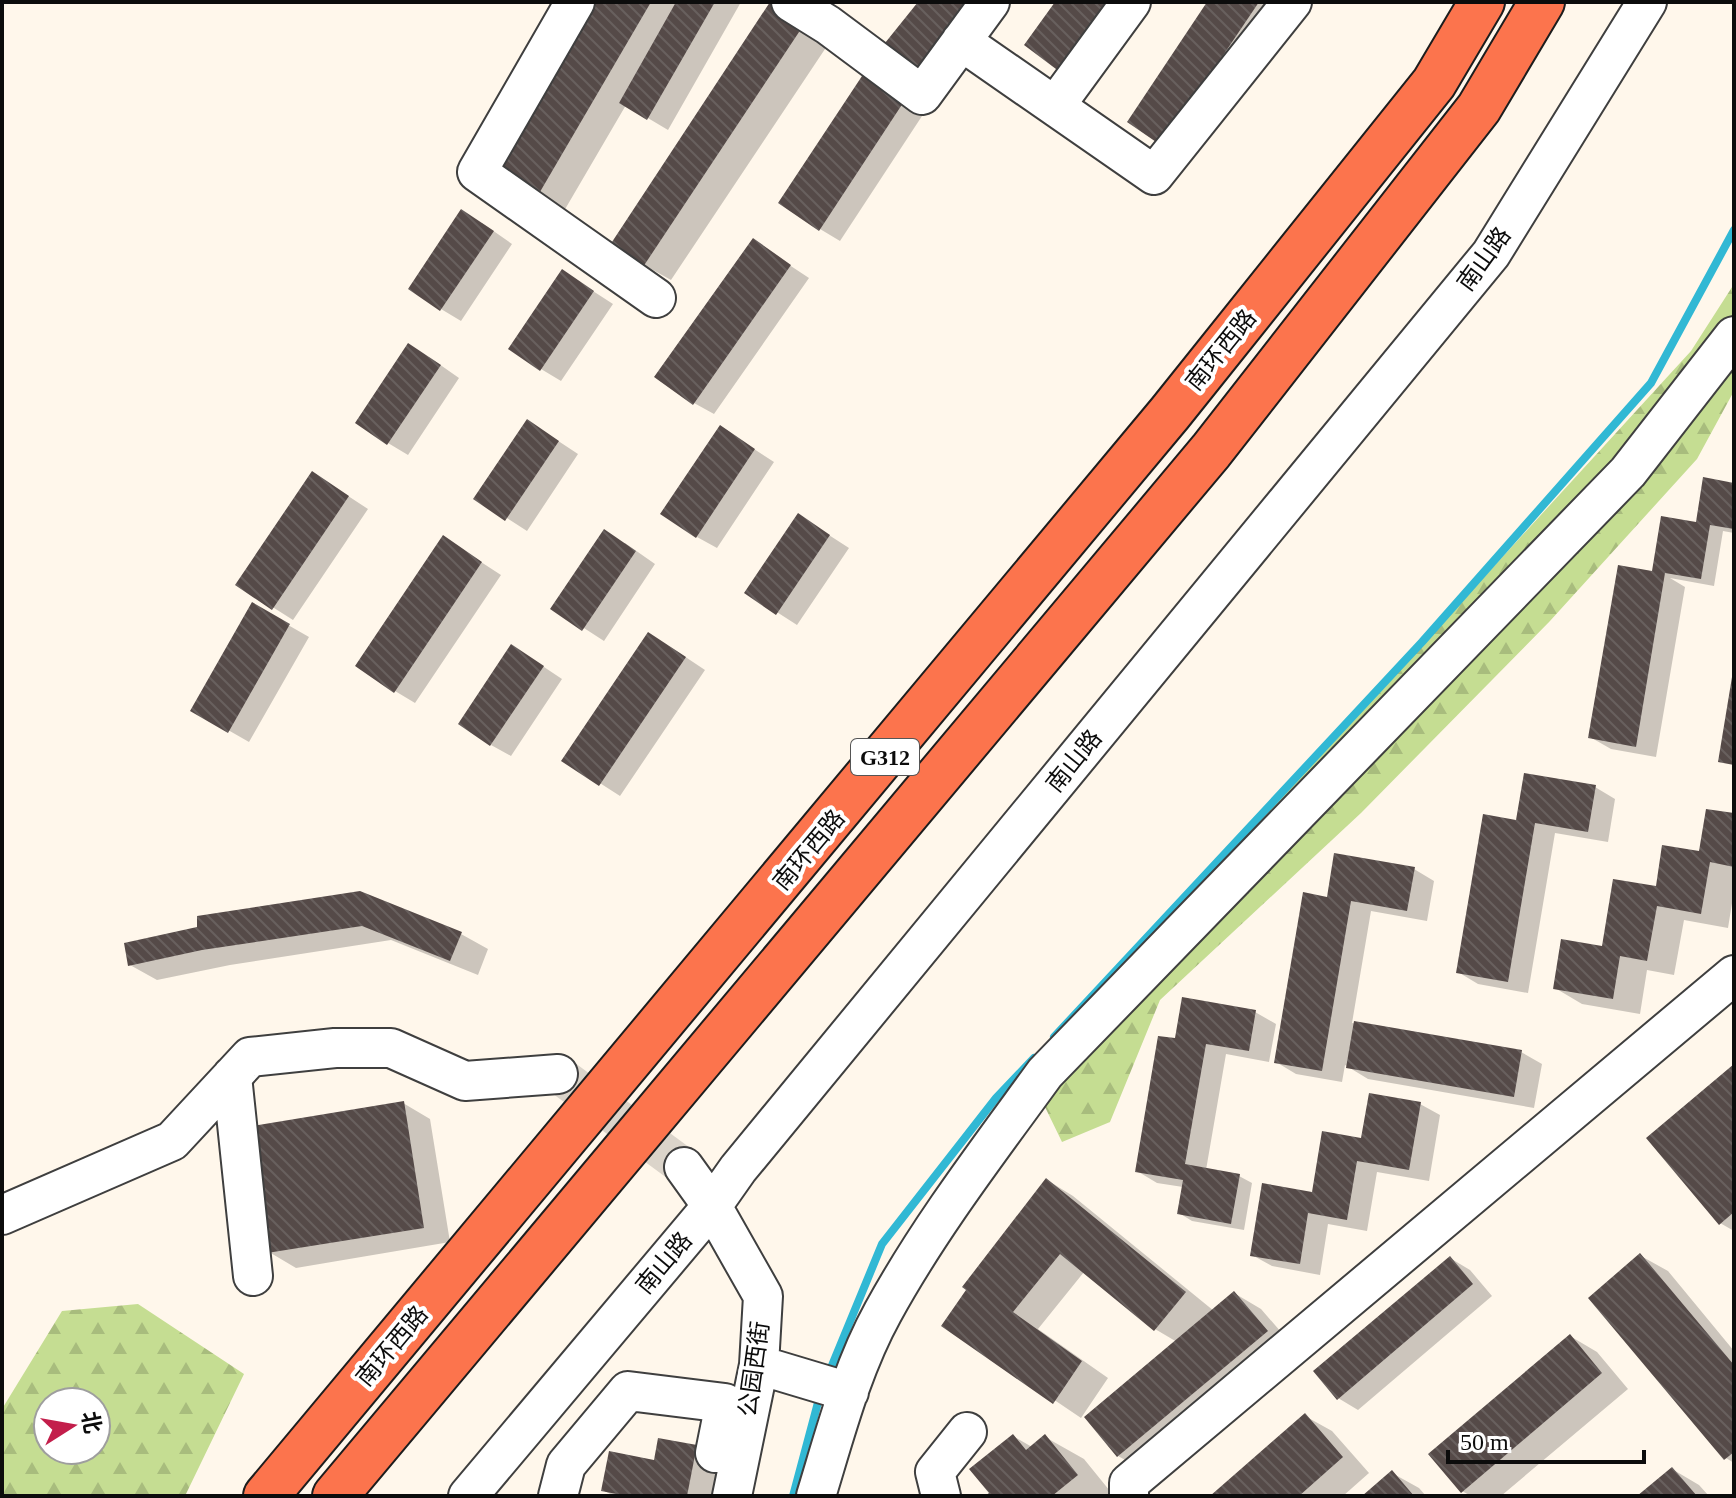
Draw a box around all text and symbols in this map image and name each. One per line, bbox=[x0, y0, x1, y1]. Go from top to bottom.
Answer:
street label: 南山路 bbox=[1452, 222, 1516, 296]
street label: 南环西路 bbox=[1181, 305, 1261, 395]
street label: 南山路 bbox=[1041, 725, 1107, 797]
road number: G312 bbox=[851, 739, 919, 775]
street label: 南环西路 bbox=[768, 805, 850, 895]
street label: 南山路 bbox=[631, 1227, 697, 1299]
street label: 南环西路 bbox=[351, 1301, 433, 1391]
street label: 公园西街 bbox=[734, 1320, 774, 1418]
north arrow bbox=[32, 1386, 112, 1466]
text: 北 bbox=[77, 1409, 106, 1435]
scale bar bbox=[1448, 1414, 1644, 1464]
text: 50 m bbox=[1460, 1429, 1509, 1455]

